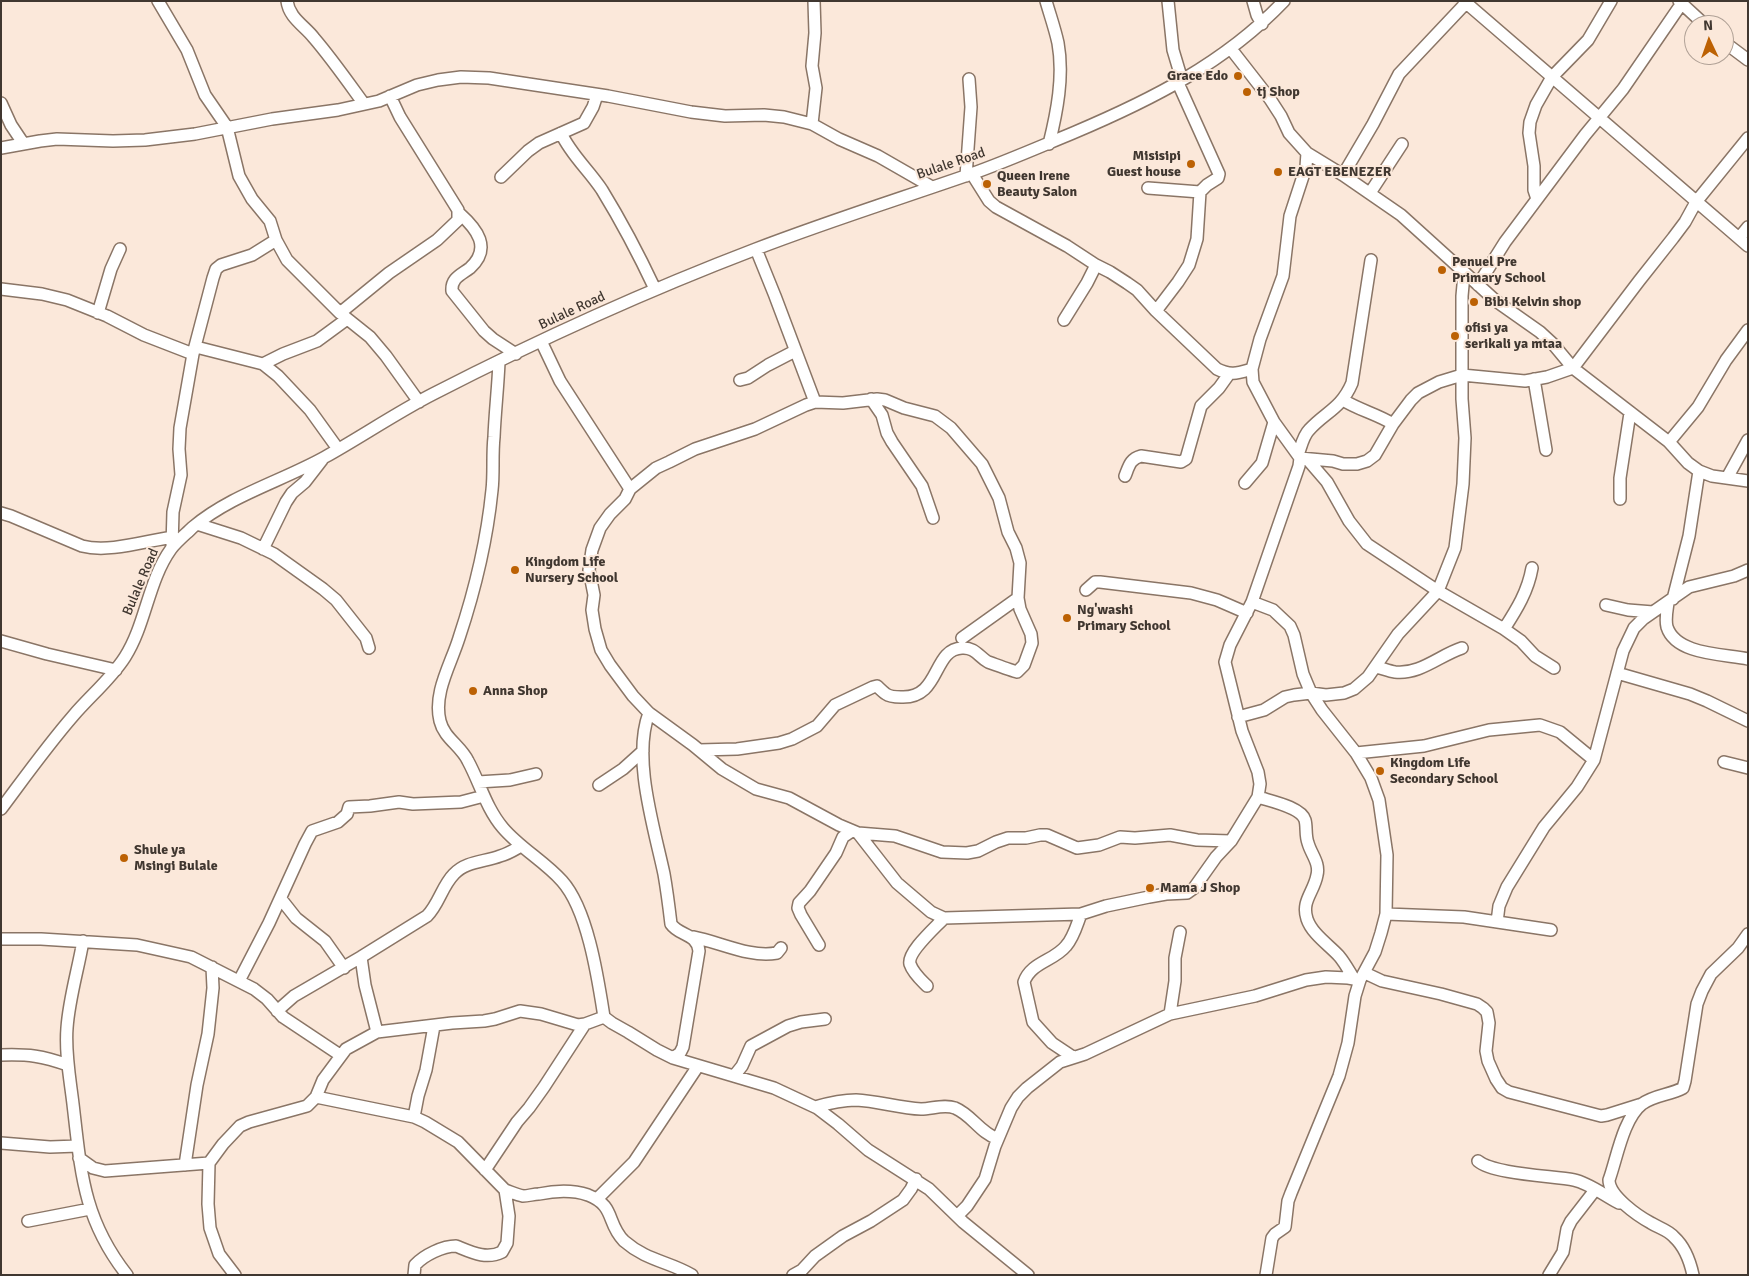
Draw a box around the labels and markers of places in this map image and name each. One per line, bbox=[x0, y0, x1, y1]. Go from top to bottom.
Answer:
place label: Grace Edo bbox=[1167, 68, 1228, 84]
marker: Grace Edo bbox=[1232, 70, 1244, 82]
place label: tj Shop bbox=[1257, 84, 1300, 100]
marker: tj Shop bbox=[1241, 86, 1253, 98]
place label: Misisipi Guest house bbox=[1107, 148, 1181, 180]
marker: Misisipi Guest house bbox=[1185, 158, 1197, 170]
place label: EAGT EBENEZER bbox=[1288, 164, 1391, 180]
marker: EAGT EBENEZER bbox=[1272, 166, 1284, 178]
place label: Queen Irene Beauty Salon bbox=[997, 168, 1077, 200]
marker: Queen Irene Beauty Salon bbox=[981, 178, 993, 190]
place label: Penuel Pre Primary School bbox=[1452, 254, 1546, 286]
marker: Penuel Pre Primary School bbox=[1436, 264, 1448, 276]
place label: Bibi Kelvin shop bbox=[1484, 294, 1581, 310]
marker: Bibi Kelvin shop bbox=[1468, 296, 1480, 308]
place label: ofisi ya serikali ya mtaa bbox=[1465, 320, 1562, 352]
marker: ofisi ya serikali ya mtaa bbox=[1449, 330, 1461, 342]
place label: Kingdom Life Nursery School bbox=[525, 554, 618, 586]
marker: Kingdom Life Nursery School bbox=[509, 564, 521, 576]
place label: Ng'washi Primary School bbox=[1077, 602, 1171, 634]
marker: Ng'washi Primary School bbox=[1061, 612, 1073, 624]
place label: Anna Shop bbox=[483, 683, 548, 699]
marker: Anna Shop bbox=[467, 685, 479, 697]
place label: Kingdom Life Secondary School bbox=[1390, 755, 1498, 788]
marker: Kingdom Life Secondary School bbox=[1374, 765, 1386, 777]
place label: Shule ya Msingi Bulale bbox=[134, 842, 218, 874]
marker: Shule ya Msingi Bulale bbox=[118, 852, 130, 864]
place label: Mama J Shop bbox=[1160, 880, 1240, 896]
marker: Mama J Shop bbox=[1144, 882, 1156, 894]

